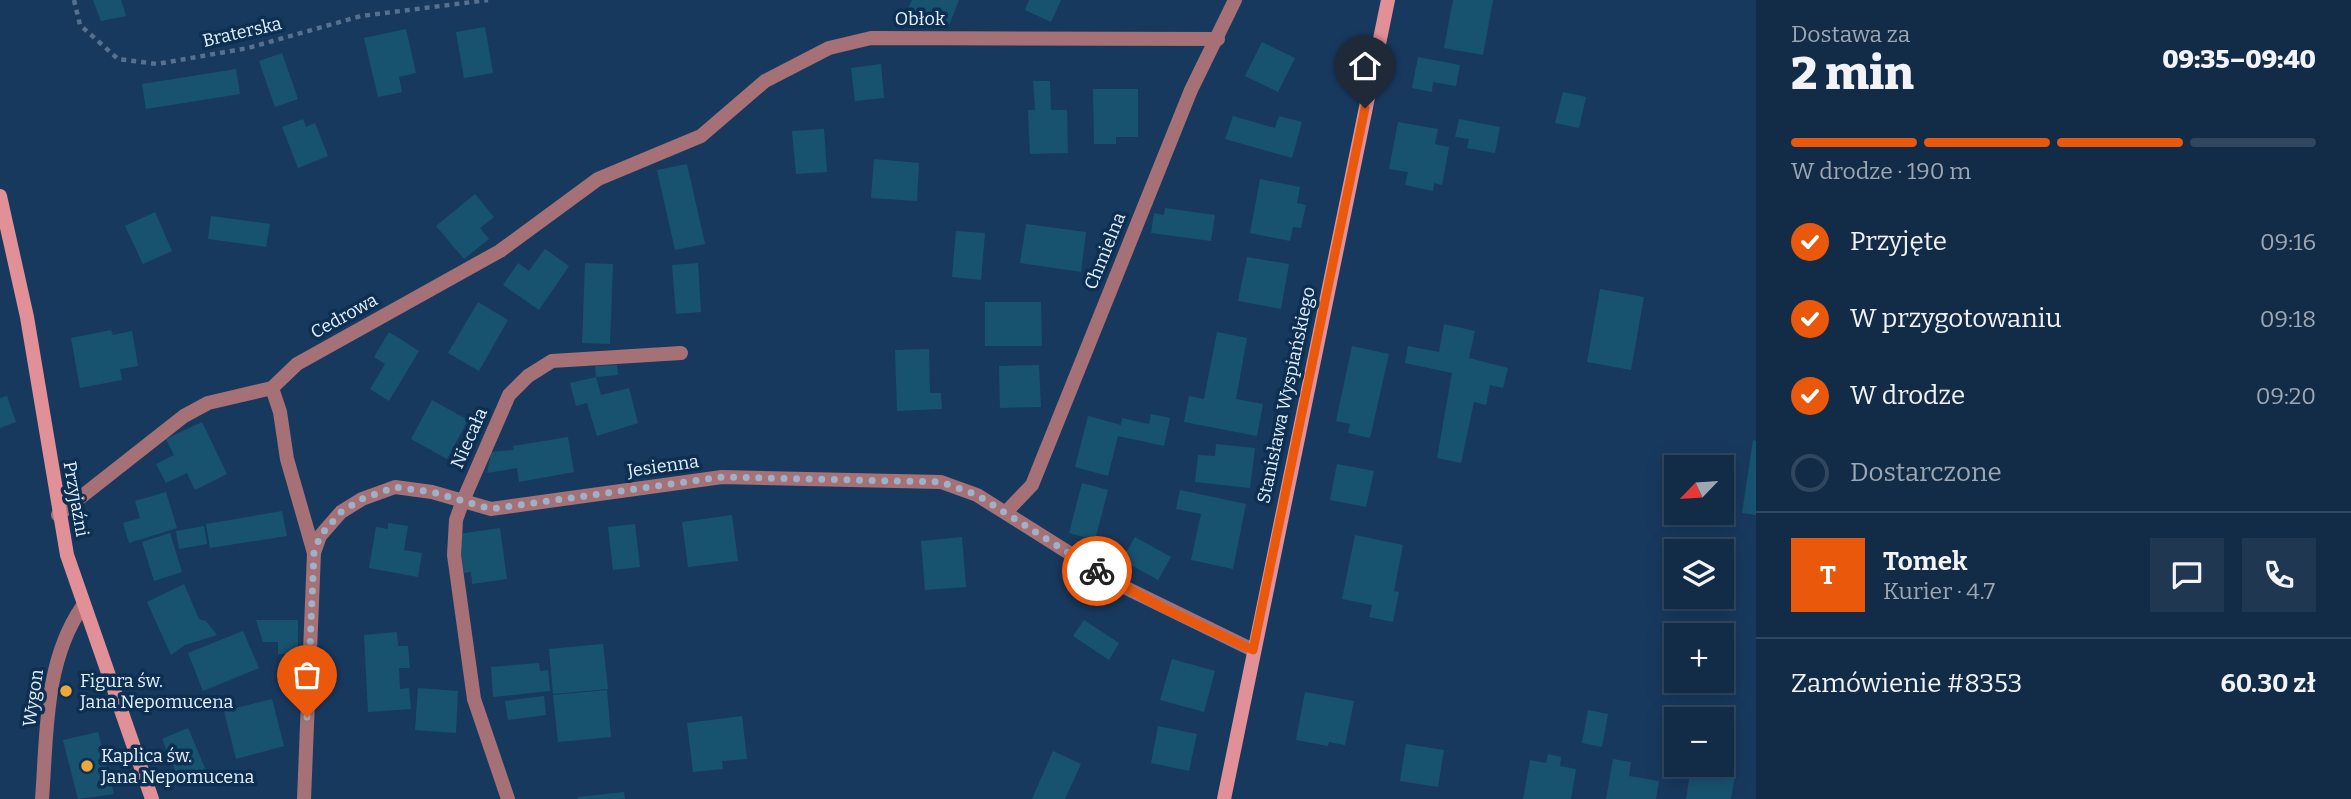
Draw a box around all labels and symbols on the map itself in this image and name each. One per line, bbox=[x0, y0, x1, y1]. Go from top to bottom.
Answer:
street label: Obłok bbox=[895, 8, 946, 30]
street label: Braterska bbox=[200, 12, 284, 52]
pin bbox=[1335, 36, 1395, 108]
street label: Chmielna bbox=[1080, 209, 1130, 293]
street label: Stanisława Wyspiańskiego bbox=[1252, 285, 1320, 505]
street label: Cedrowa bbox=[307, 289, 381, 343]
street label: Niecała bbox=[446, 404, 492, 472]
street label: Jesienna bbox=[625, 450, 700, 482]
north arrow bbox=[1664, 455, 1734, 525]
street label: Przyjaźni bbox=[59, 459, 93, 539]
courier bbox=[1062, 536, 1132, 606]
pin bbox=[277, 645, 337, 717]
street label: Wygon bbox=[18, 667, 48, 728]
place label: Figura św. Jana Nepomucena bbox=[79, 670, 234, 713]
marker: Figura św. Jana Nepomucena bbox=[58, 683, 74, 699]
place label: Kaplica św. Jana Nepomucena bbox=[100, 745, 255, 788]
marker: Kaplica św. Jana Nepomucena bbox=[79, 758, 95, 774]

